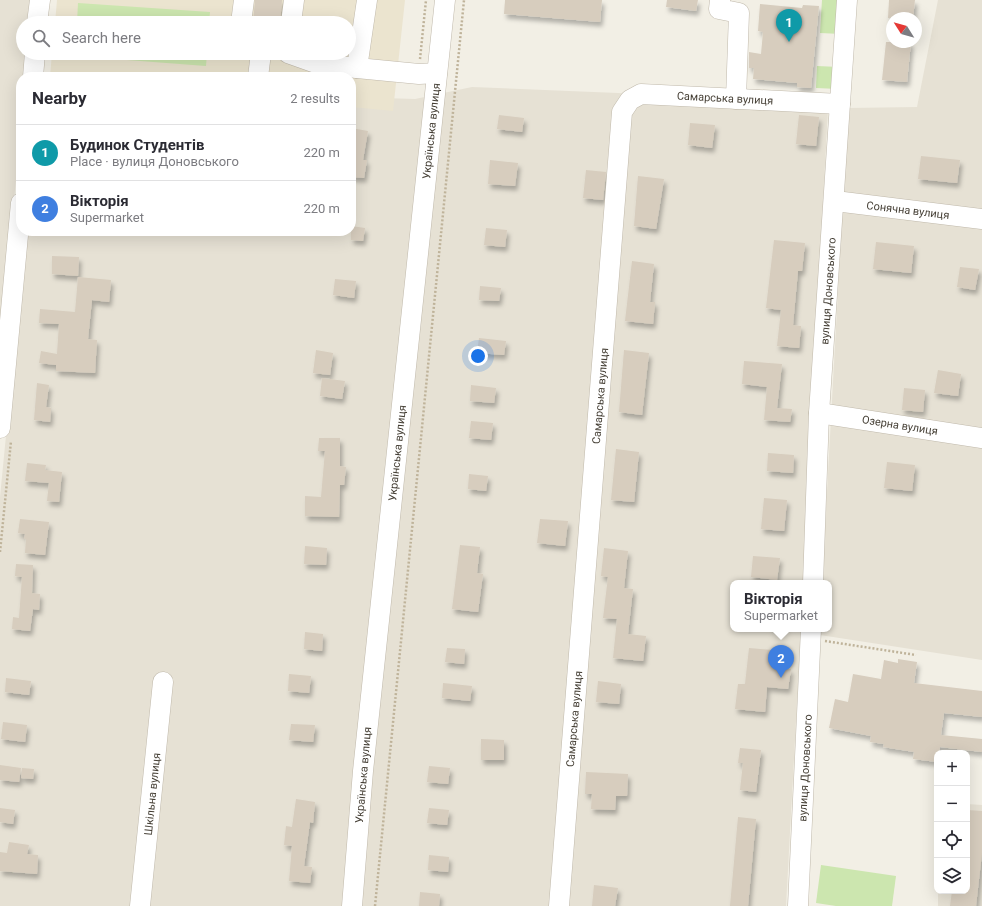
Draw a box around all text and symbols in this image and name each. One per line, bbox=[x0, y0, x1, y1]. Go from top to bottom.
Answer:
pin: 1 bbox=[776, 9, 802, 42]
north arrow bbox=[886, 12, 922, 48]
search box bbox=[16, 16, 356, 60]
icon: search bbox=[30, 27, 52, 49]
text: Search here bbox=[62, 29, 141, 47]
street label: Українська вулиця bbox=[420, 82, 443, 180]
text: Nearby bbox=[32, 88, 87, 108]
street label: Самарська вулиця bbox=[676, 89, 773, 108]
text: 2 results bbox=[290, 91, 340, 106]
text: Будинок Студентів bbox=[70, 136, 204, 154]
text: 1 bbox=[41, 145, 49, 160]
text: 220 m bbox=[303, 145, 340, 160]
text: Place · вулиця Доновського bbox=[70, 154, 239, 169]
text: Вікторія bbox=[70, 192, 129, 210]
street label: Сонячна вулиця bbox=[866, 199, 950, 222]
text: 2 bbox=[41, 201, 49, 216]
text: 220 m bbox=[303, 201, 340, 216]
text: Supermarket bbox=[70, 210, 144, 225]
street label: вулиця Доновського bbox=[818, 237, 839, 345]
your location bbox=[468, 346, 488, 366]
street label: Самарська вулиця bbox=[590, 347, 611, 445]
street label: Українська вулиця bbox=[386, 404, 409, 502]
street label: Озерна вулиця bbox=[861, 413, 939, 438]
popup bbox=[730, 580, 832, 632]
text: Вікторія bbox=[744, 590, 803, 608]
text: Supermarket bbox=[744, 608, 818, 623]
pin: 2 bbox=[768, 645, 794, 678]
street label: Самарська вулиця bbox=[564, 670, 585, 768]
street label: вулиця Доновського bbox=[796, 714, 815, 822]
street label: Українська вулиця bbox=[353, 726, 374, 824]
map controls bbox=[934, 750, 970, 894]
button: + bbox=[934, 750, 970, 786]
street label: Шкільна вулиця bbox=[142, 752, 163, 836]
button: − bbox=[934, 786, 970, 822]
button: locate bbox=[934, 822, 970, 858]
button: layers bbox=[934, 858, 970, 894]

